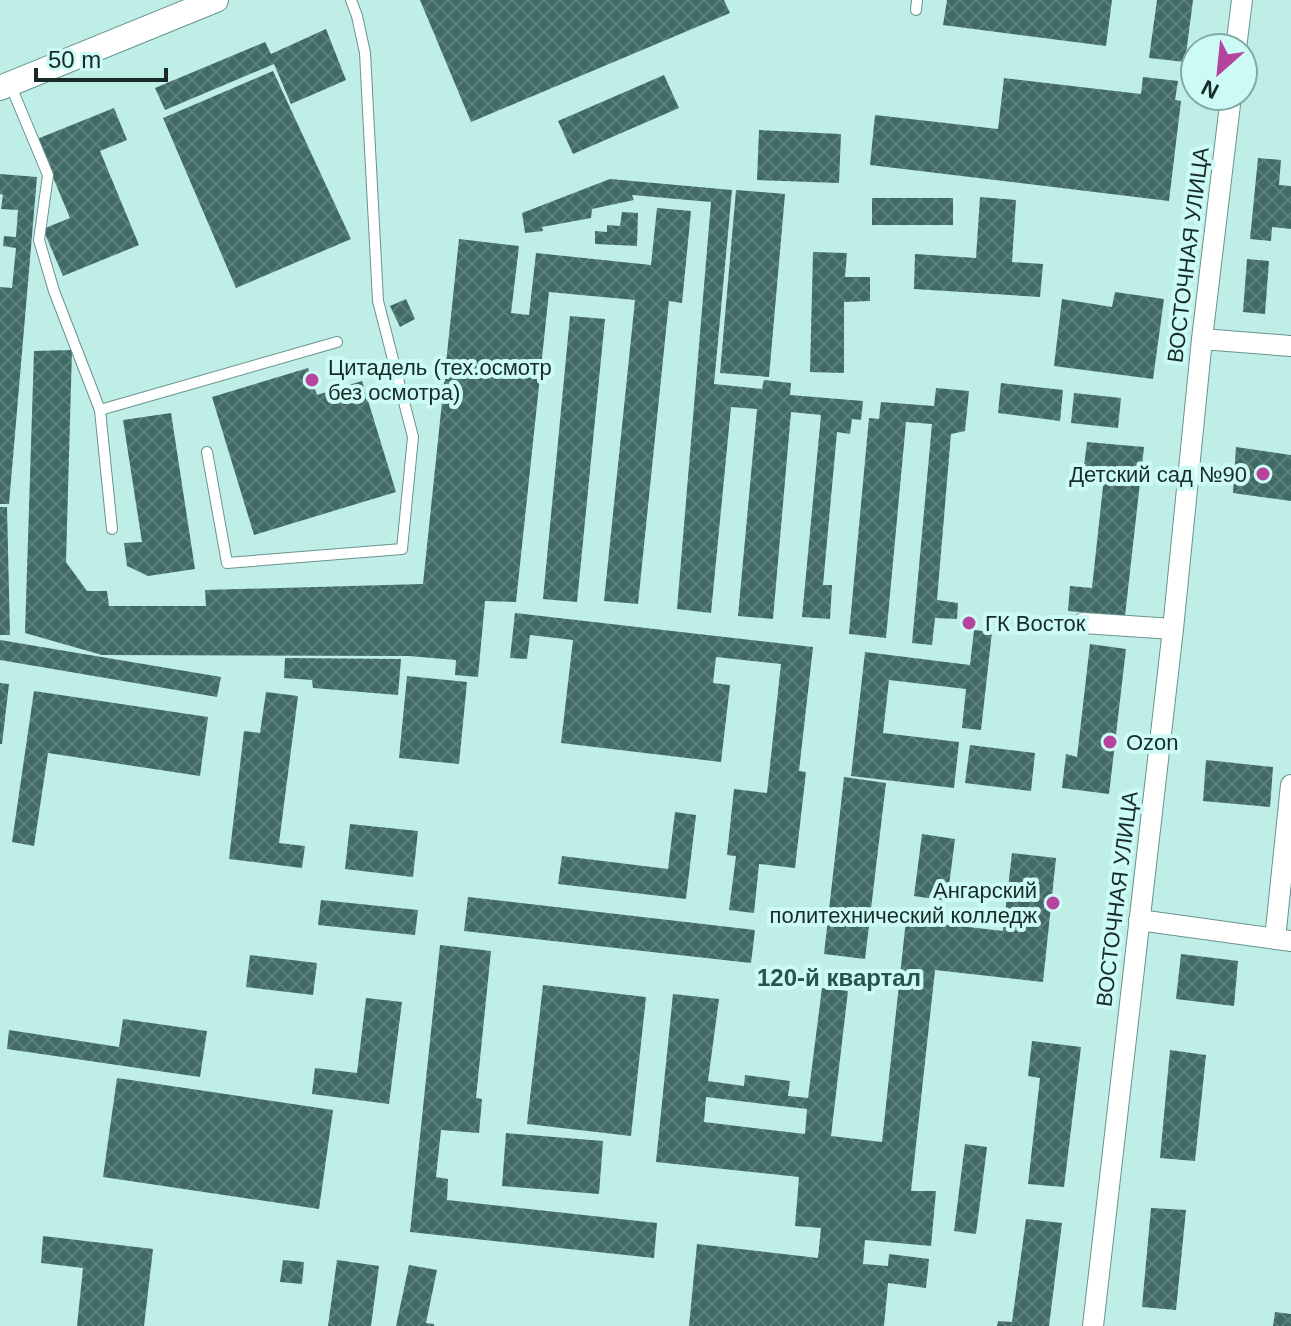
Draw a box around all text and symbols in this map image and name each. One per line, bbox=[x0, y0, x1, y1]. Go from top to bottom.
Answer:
scale bar bbox=[36, 32, 166, 82]
north arrow bbox=[1179, 32, 1259, 112]
text: 50 m bbox=[48, 46, 101, 73]
text: N bbox=[1197, 75, 1223, 104]
street label: ВОСТОЧНАЯ УЛИЦА bbox=[1162, 145, 1214, 364]
place label: Цитадель (тех.осмотр без осмотра) bbox=[328, 355, 552, 405]
marker: Цитадель (тех.осмотр без осмотра) bbox=[303, 371, 321, 389]
place label: Детский сад №90 bbox=[1069, 462, 1247, 487]
marker: Детский сад №90 bbox=[1254, 465, 1272, 483]
place label: ГК Восток bbox=[985, 611, 1086, 636]
marker: ГК Восток bbox=[960, 614, 978, 632]
place label: Ozon bbox=[1126, 730, 1179, 755]
marker: Ozon bbox=[1101, 733, 1119, 751]
street label: ВОСТОЧНАЯ УЛИЦА bbox=[1091, 789, 1143, 1008]
place label: Ангарский политехнический колледж bbox=[770, 878, 1037, 928]
marker: Ангарский политехнический колледж bbox=[1044, 894, 1062, 912]
district label: 120-й квартал bbox=[757, 964, 921, 991]

